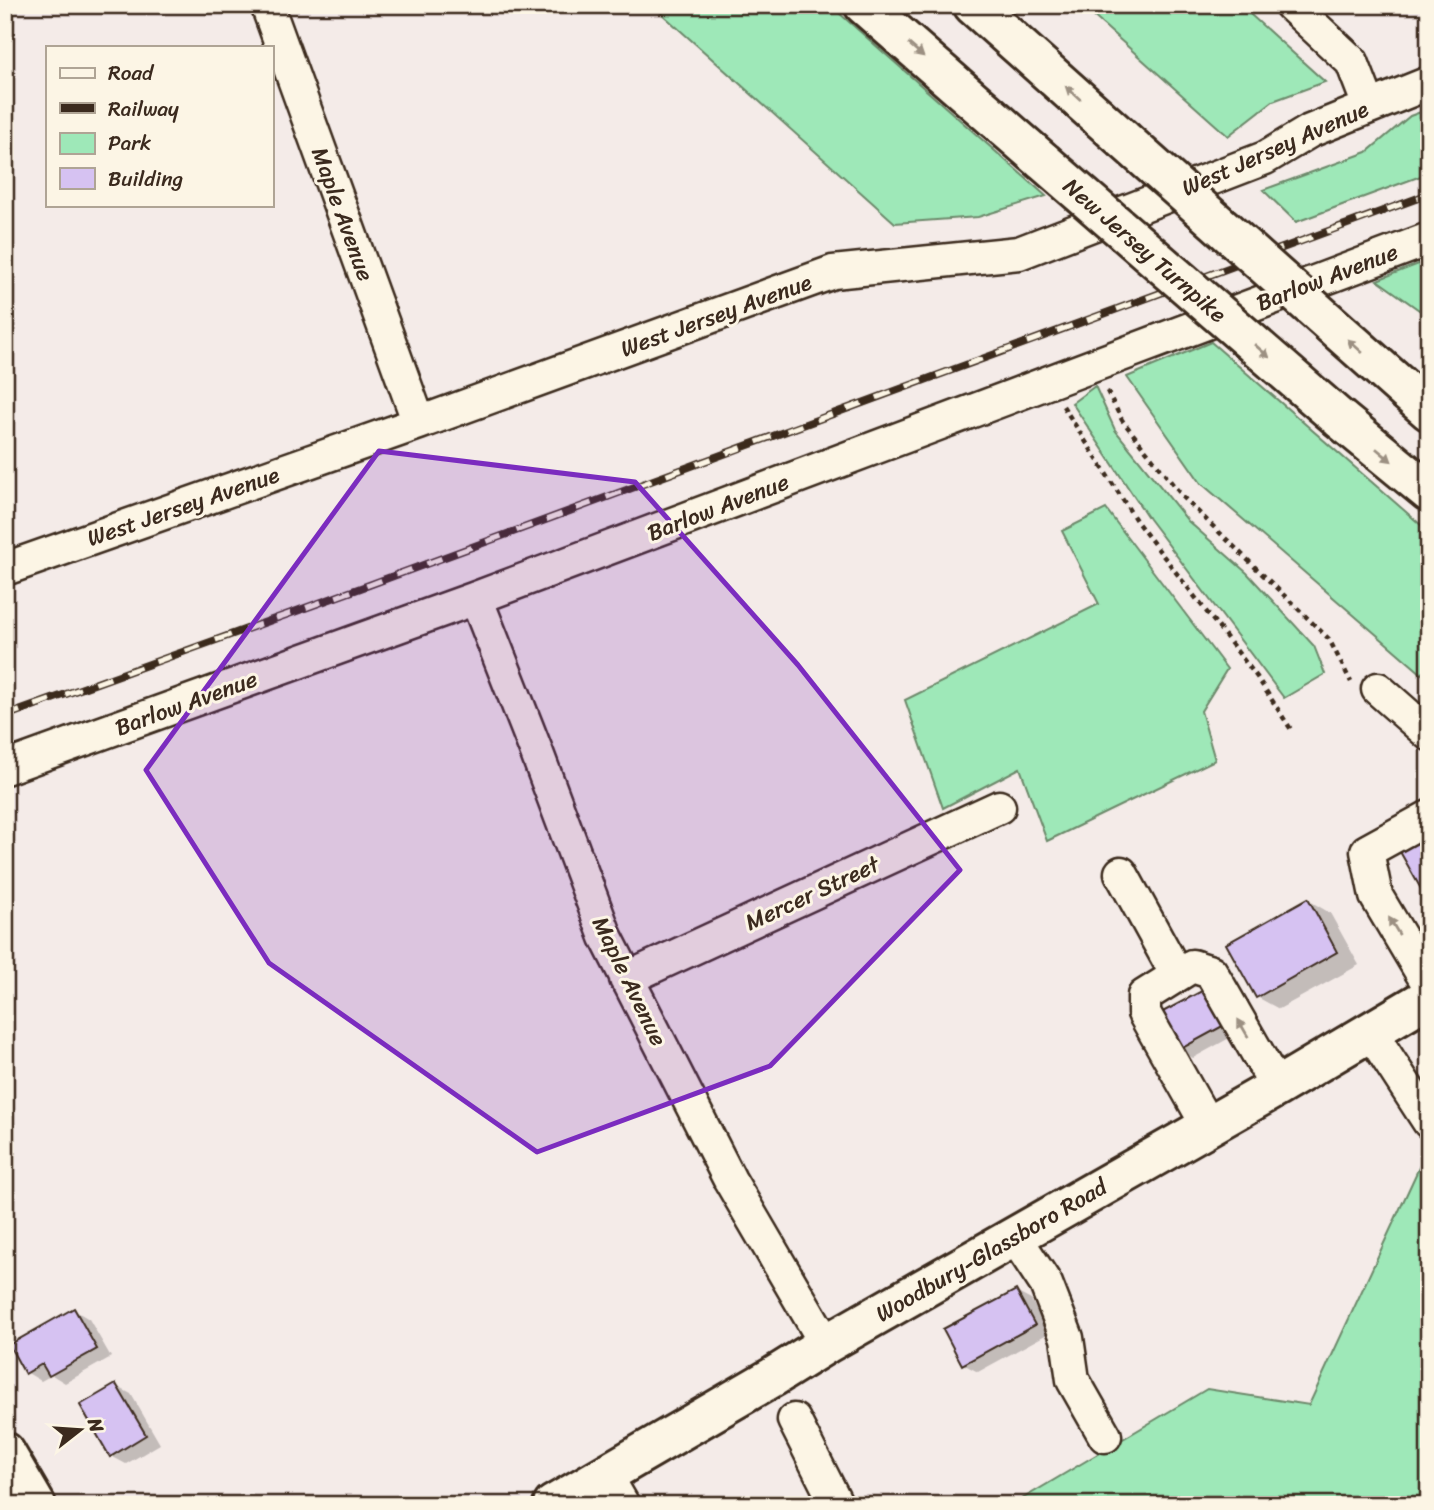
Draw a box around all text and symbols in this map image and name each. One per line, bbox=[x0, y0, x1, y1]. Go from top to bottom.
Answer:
one-way arrow bbox=[907, 42, 924, 57]
legend bbox=[46, 46, 273, 206]
text: Road bbox=[108, 54, 155, 92]
one-way arrow bbox=[1064, 86, 1081, 101]
street label: West Jersey Avenue bbox=[1175, 89, 1375, 208]
text: Railway bbox=[108, 90, 179, 128]
text: Park bbox=[108, 124, 151, 162]
street label: Maple Avenue bbox=[299, 141, 386, 287]
text: Building bbox=[108, 160, 184, 198]
street label: New Jersey Turnpike bbox=[1053, 167, 1236, 334]
street label: Barlow Avenue bbox=[1250, 232, 1404, 323]
street label: West Jersey Avenue bbox=[615, 262, 818, 369]
one-way arrow bbox=[1347, 338, 1364, 354]
one-way arrow bbox=[1253, 343, 1271, 359]
one-way arrow bbox=[1376, 447, 1393, 462]
street label: West Jersey Avenue bbox=[81, 454, 285, 559]
street label: Barlow Avenue bbox=[641, 462, 795, 553]
street label: Barlow Avenue bbox=[109, 659, 263, 748]
street label: Mercer Street bbox=[738, 844, 888, 943]
street label: Maple Avenue bbox=[580, 909, 679, 1053]
one-way arrow bbox=[1387, 917, 1400, 936]
one-way arrow bbox=[1237, 1018, 1250, 1037]
street label: Woodbury-Glassboro Road bbox=[867, 1166, 1117, 1334]
north arrow bbox=[46, 1394, 116, 1464]
text: N bbox=[78, 1413, 114, 1437]

